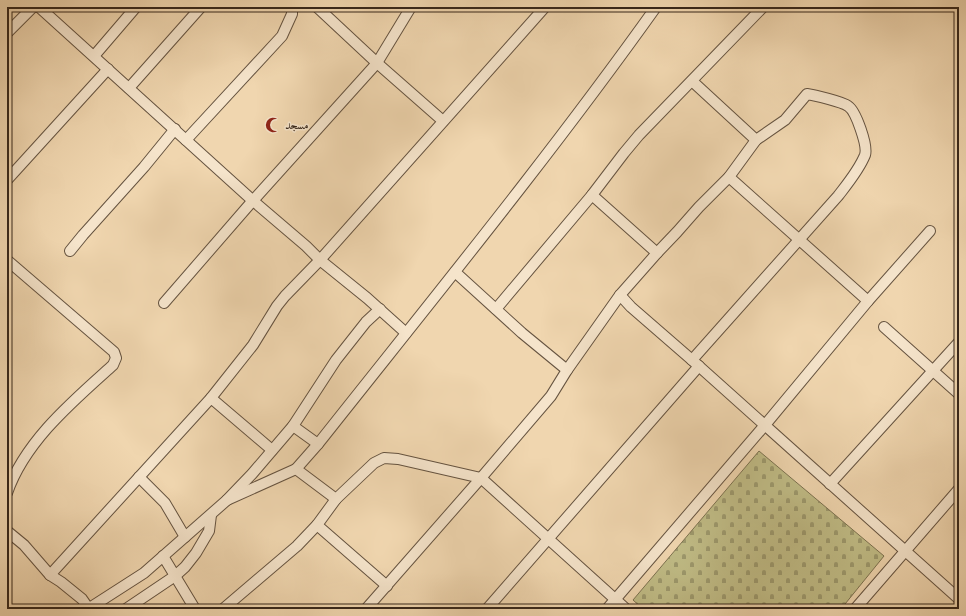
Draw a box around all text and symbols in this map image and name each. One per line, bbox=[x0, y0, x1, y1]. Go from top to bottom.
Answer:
mosque icon: مسجد bbox=[264, 116, 282, 134]
place label: مسجد bbox=[285, 118, 309, 133]

